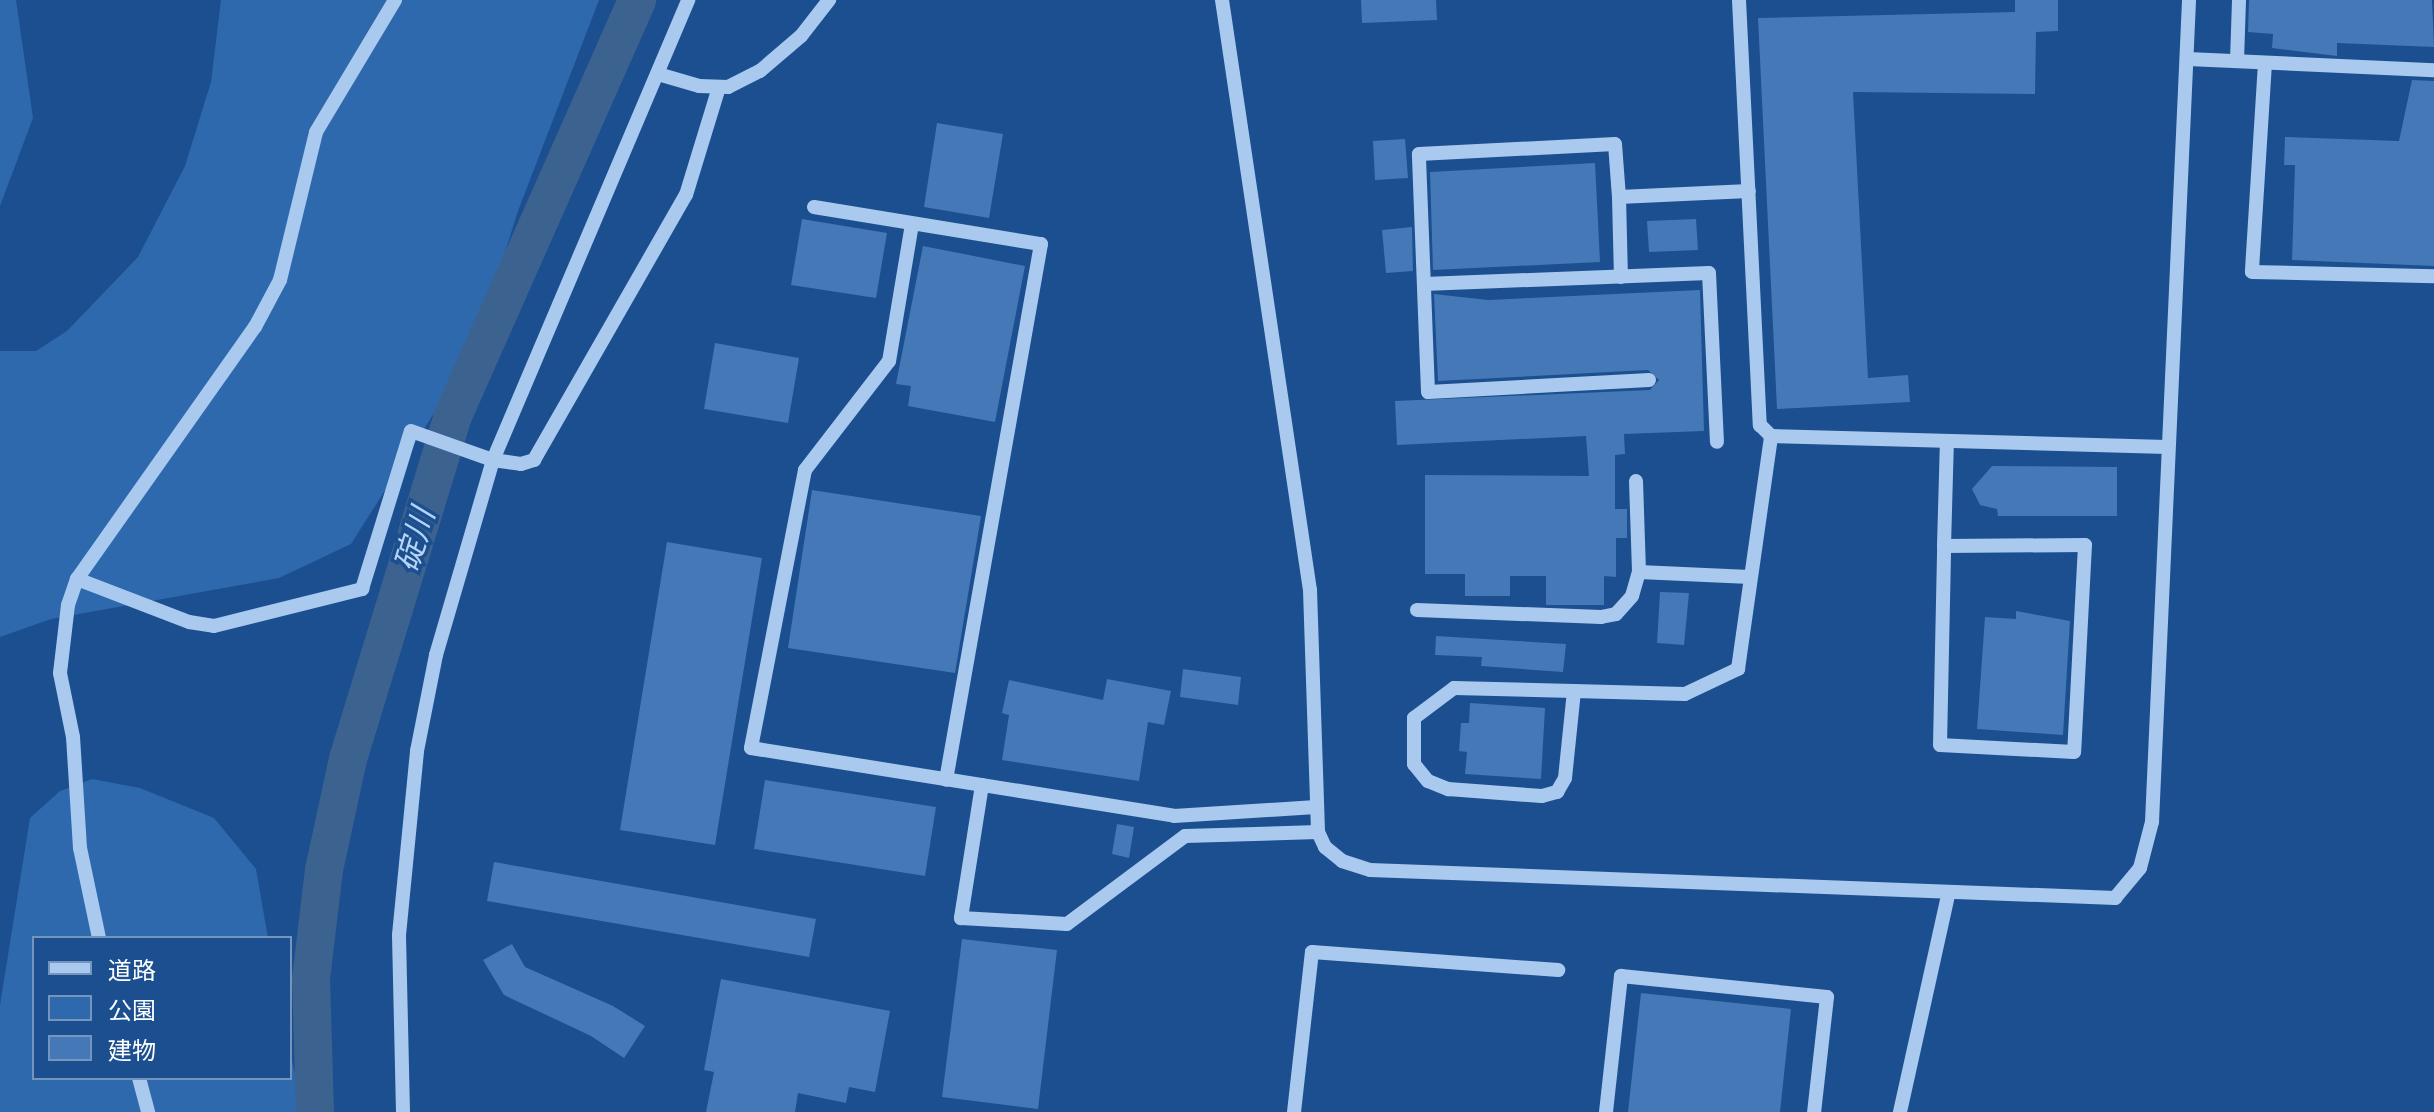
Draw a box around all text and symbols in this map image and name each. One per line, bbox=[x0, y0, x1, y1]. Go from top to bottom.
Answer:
water label: 碇川 bbox=[387, 504, 443, 576]
legend bbox=[32, 936, 292, 1080]
text: 道路 bbox=[108, 955, 156, 986]
text: 公園 bbox=[108, 995, 156, 1026]
text: 建物 bbox=[108, 1035, 156, 1066]

